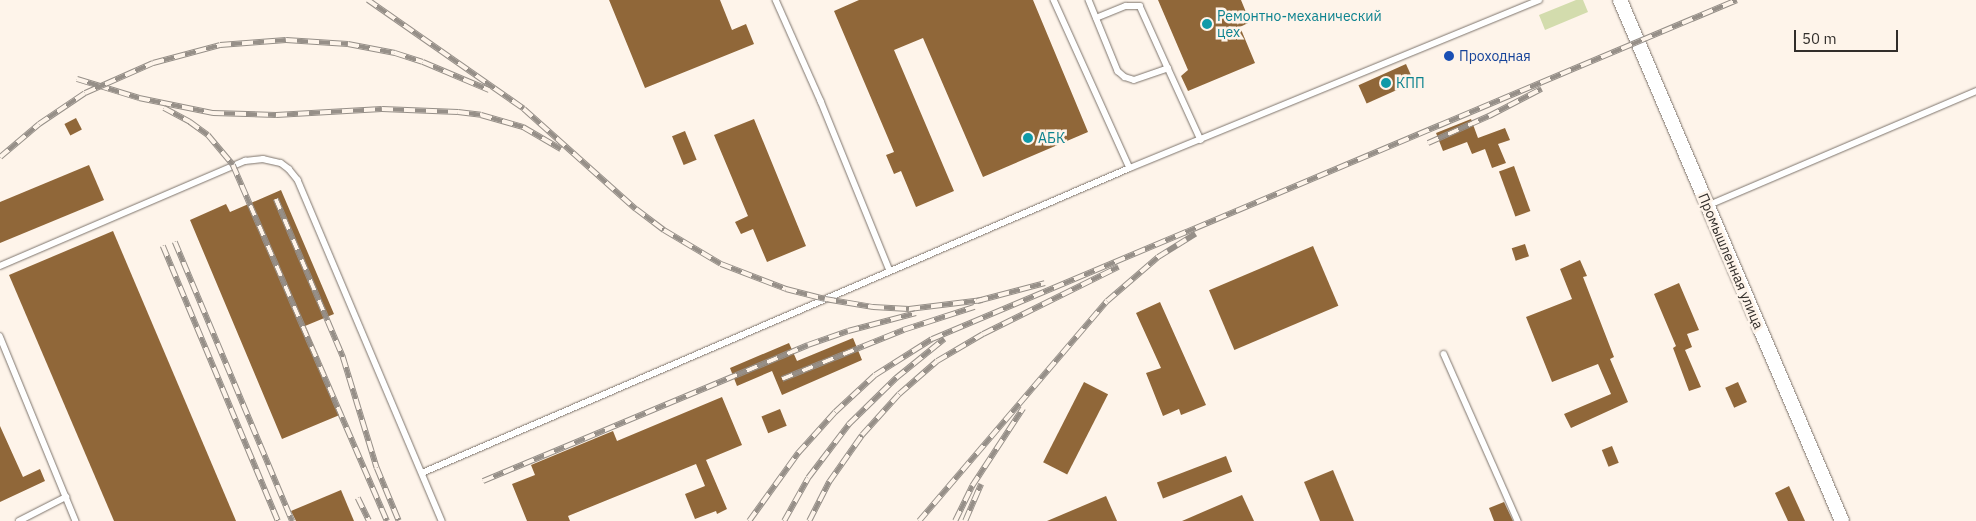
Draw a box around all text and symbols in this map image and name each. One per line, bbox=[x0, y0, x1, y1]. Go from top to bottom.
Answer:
place label: Ремонтно-механический цех bbox=[1217, 8, 1382, 40]
marker: Ремонтно-механический цех bbox=[1201, 18, 1213, 30]
scale bar bbox=[1796, 20, 1900, 52]
text: 50 m bbox=[1802, 29, 1837, 48]
place label: Проходная bbox=[1459, 48, 1531, 64]
marker: Проходная bbox=[1443, 50, 1455, 62]
place label: КПП bbox=[1396, 75, 1425, 91]
marker: КПП bbox=[1380, 77, 1392, 89]
place label: АБК bbox=[1038, 130, 1065, 146]
marker: АБК bbox=[1022, 132, 1034, 144]
street label: Промышленная улица bbox=[1695, 191, 1767, 331]

